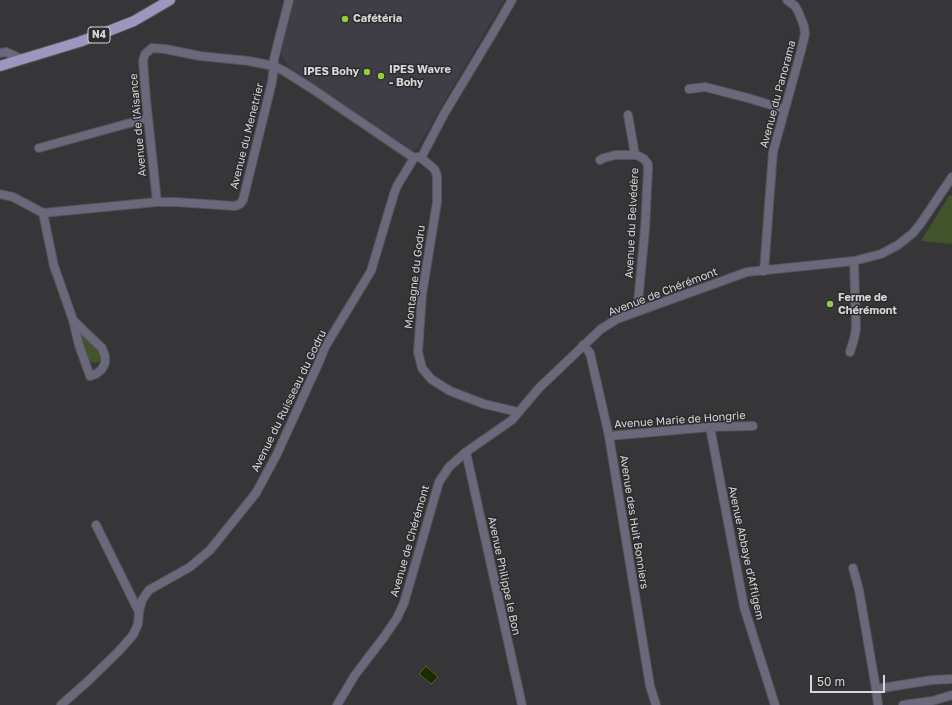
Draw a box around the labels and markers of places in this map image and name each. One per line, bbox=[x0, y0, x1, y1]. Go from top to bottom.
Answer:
place label: Cafétéria bbox=[353, 12, 402, 26]
marker: Cafétéria bbox=[340, 14, 350, 24]
place label: IPES Wavre - Bohy bbox=[389, 63, 451, 89]
place label: IPES Bohy bbox=[303, 65, 359, 79]
marker: IPES Bohy bbox=[362, 67, 372, 77]
marker: IPES Wavre - Bohy bbox=[376, 71, 386, 81]
place label: Ferme de Chérémont bbox=[838, 291, 897, 317]
marker: Ferme de Chérémont bbox=[825, 299, 835, 309]

